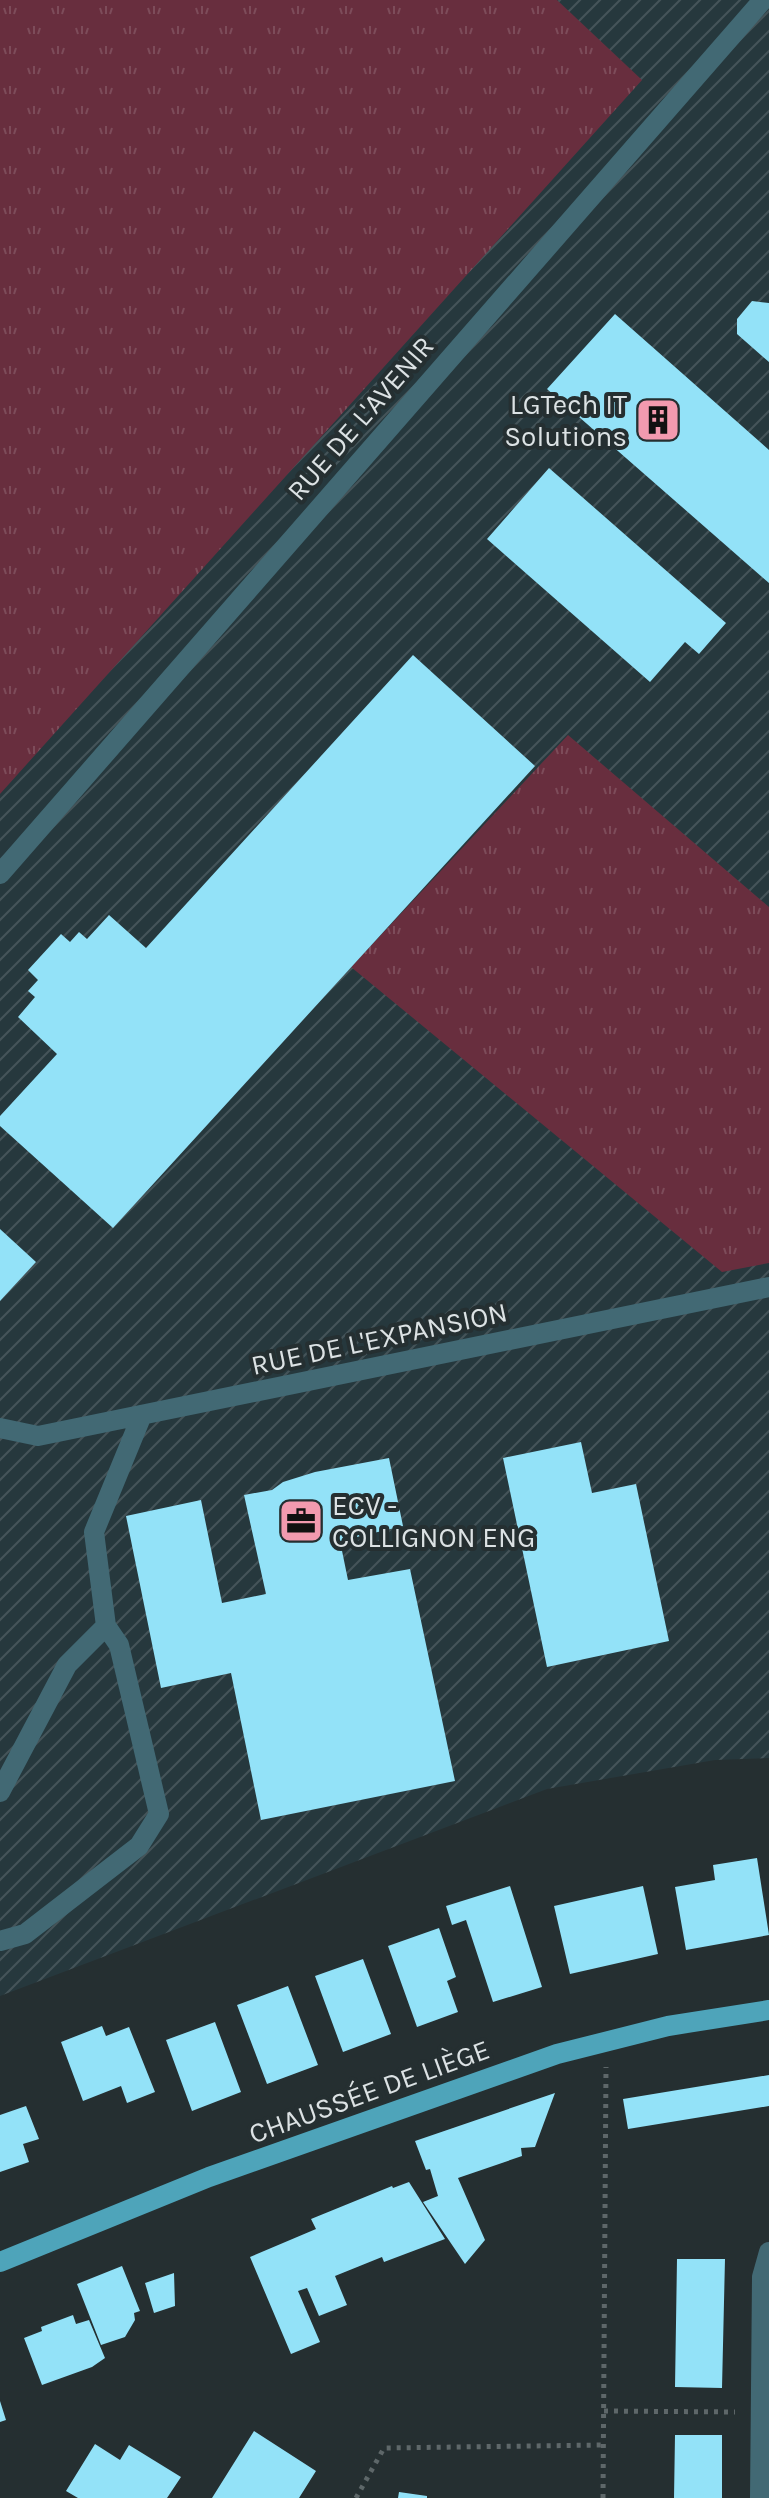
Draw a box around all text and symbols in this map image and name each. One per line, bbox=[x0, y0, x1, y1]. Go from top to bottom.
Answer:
street label: RUE DE L'AVENIR bbox=[280, 330, 441, 507]
place label: LGTech IT Solutions bbox=[504, 388, 627, 453]
building icon: LGTech IT Solutions bbox=[634, 396, 682, 444]
street label: RUE DE L'EXPANSION bbox=[248, 1295, 510, 1382]
place label: ECV - COLLIGNON ENG bbox=[332, 1489, 535, 1554]
office icon: ECV - COLLIGNON ENG bbox=[277, 1497, 325, 1545]
street label: CHAUSSÉE DE LIÈGE bbox=[244, 2032, 494, 2150]

